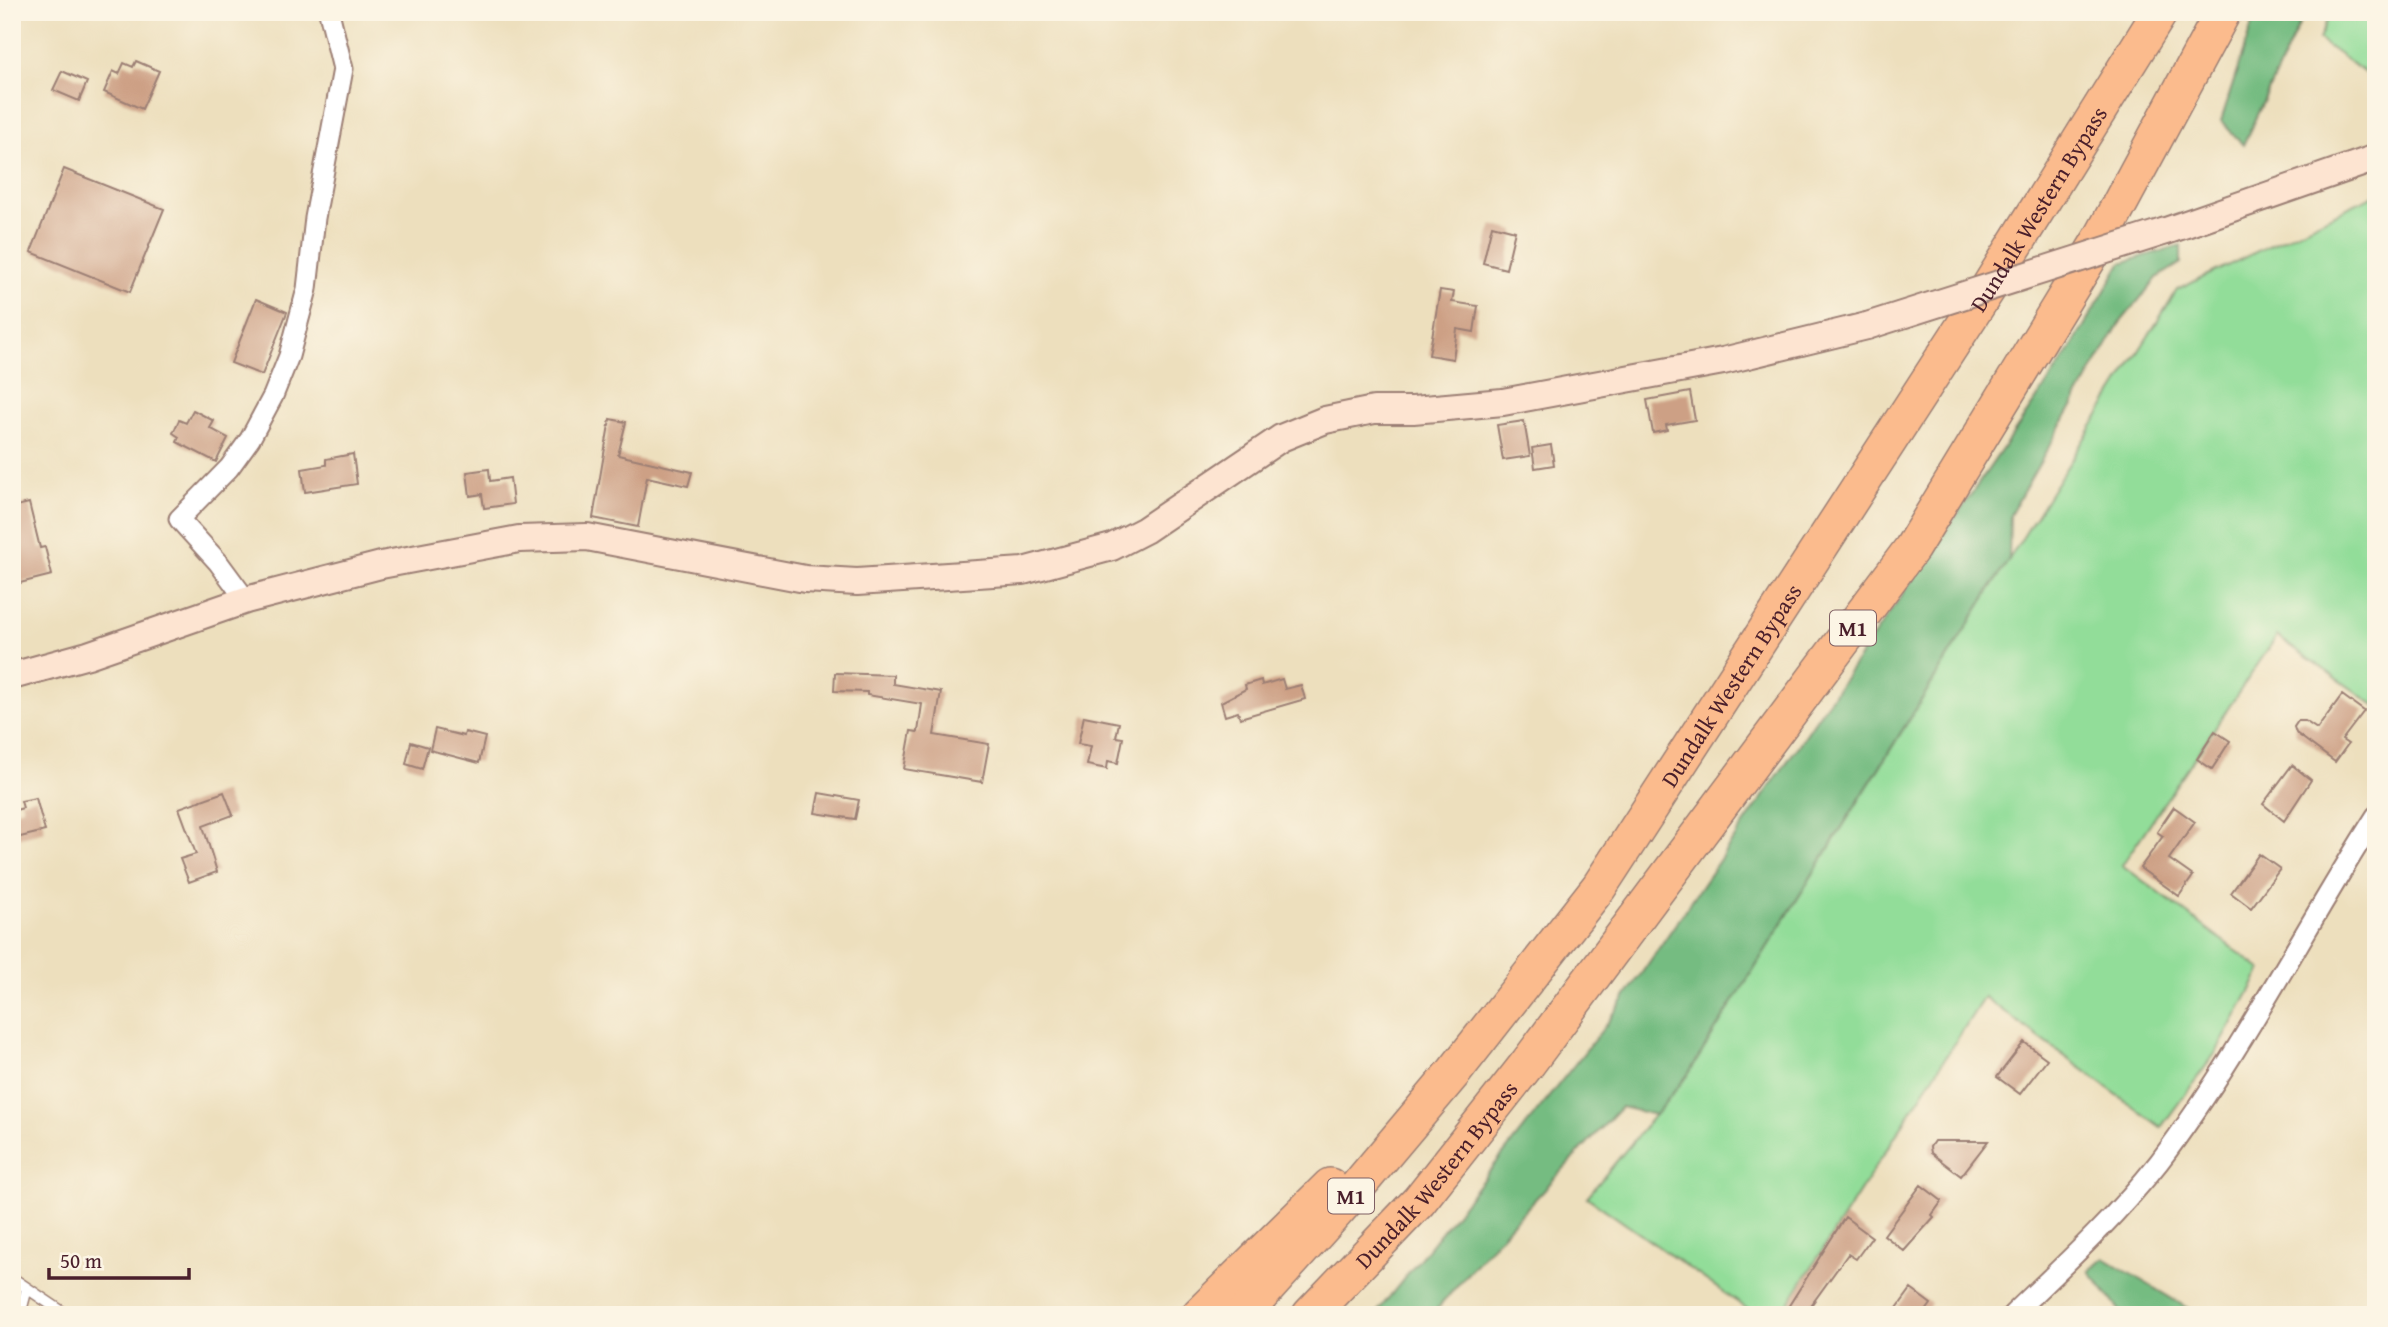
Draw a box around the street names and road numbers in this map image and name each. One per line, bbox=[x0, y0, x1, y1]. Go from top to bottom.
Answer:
street label: Dundalk Western Bypass bbox=[1961, 99, 2114, 318]
street label: Dundalk Western Bypass bbox=[1652, 577, 1809, 793]
road number: M1 bbox=[1830, 610, 1876, 646]
street label: Dundalk Western Bypass bbox=[1347, 1073, 1525, 1275]
road number: M1 bbox=[1328, 1178, 1374, 1214]

